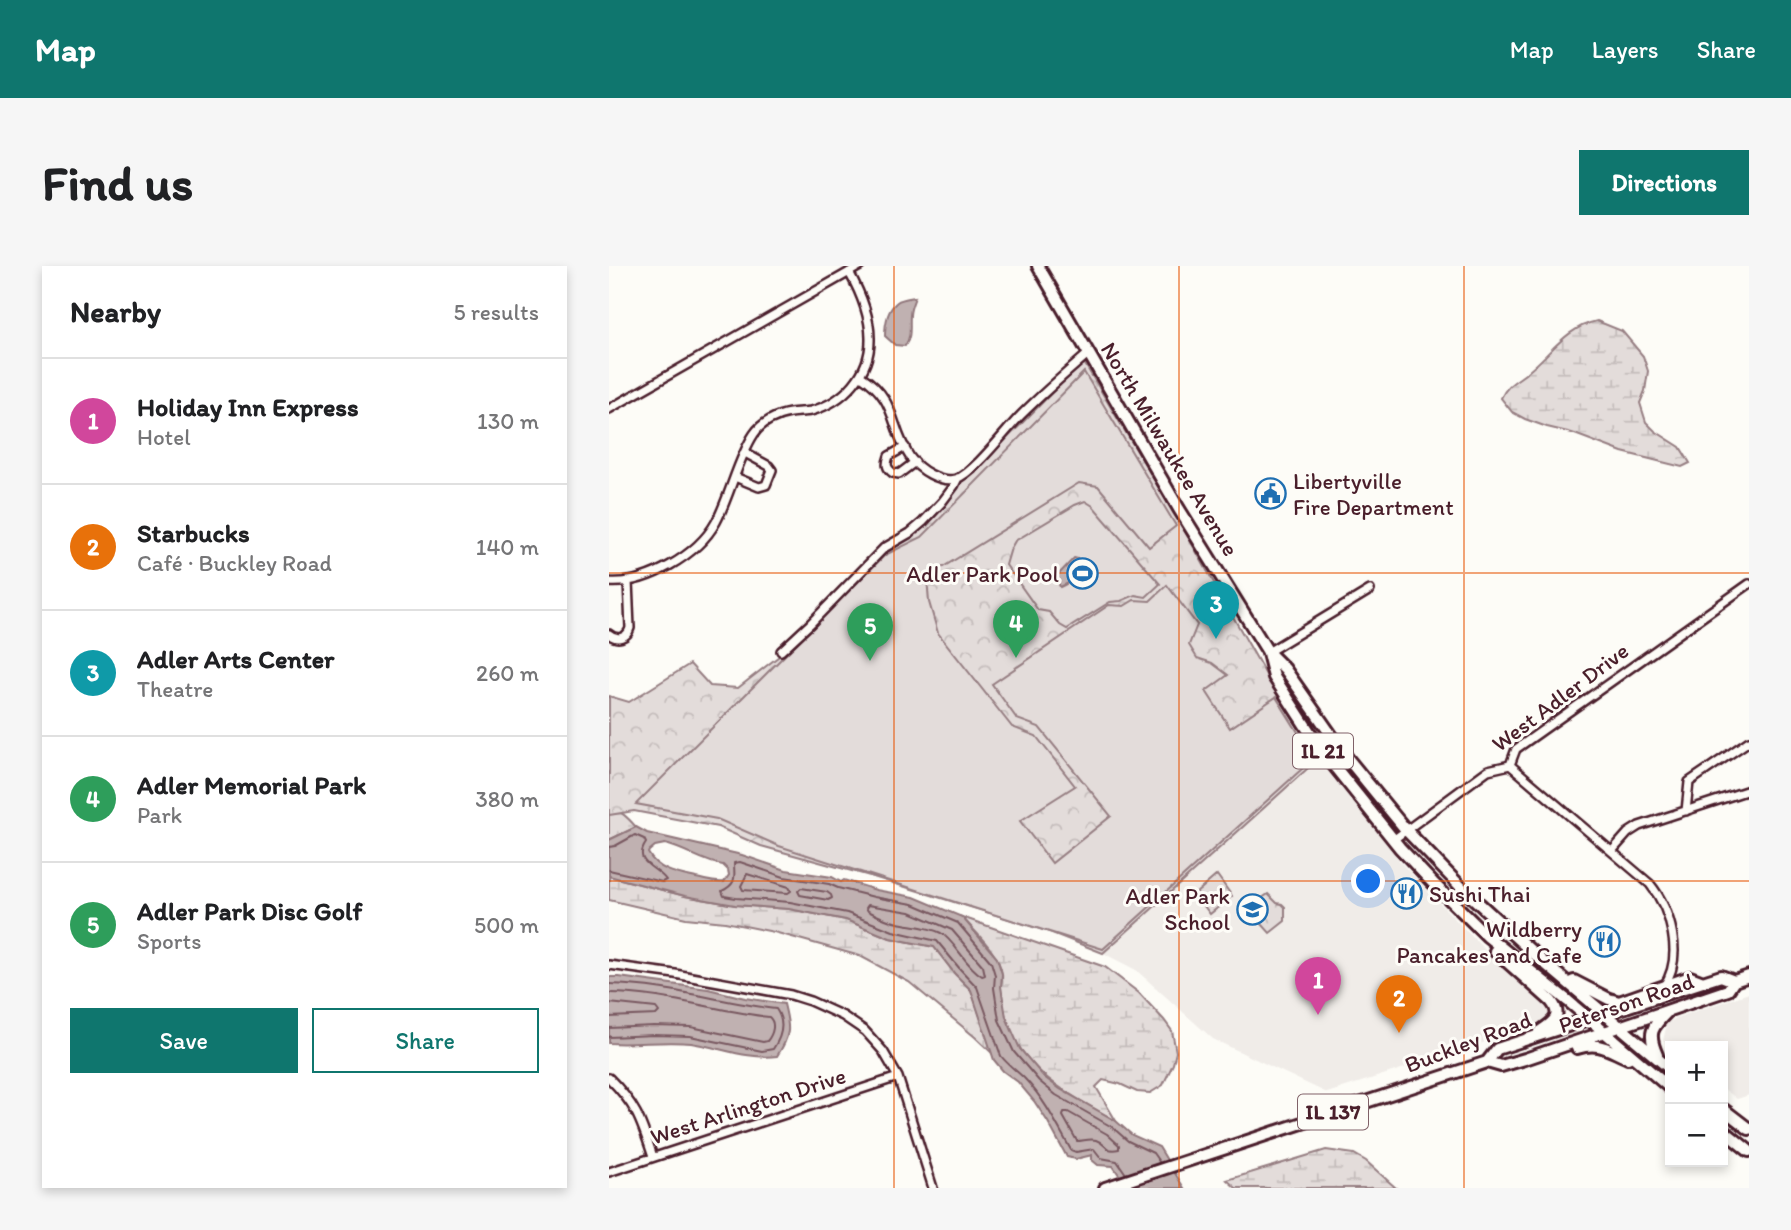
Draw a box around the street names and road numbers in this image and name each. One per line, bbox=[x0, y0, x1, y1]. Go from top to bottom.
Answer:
street label: North Milwaukee Avenue bbox=[1095, 337, 1245, 561]
street label: West Adler Drive bbox=[1486, 636, 1634, 758]
road number: IL 21 bbox=[1293, 734, 1353, 769]
street label: Peterson Road bbox=[1555, 967, 1697, 1039]
street label: Buckley Road bbox=[1401, 1005, 1535, 1079]
street label: West Arlington Drive bbox=[647, 1061, 849, 1151]
road number: IL 137 bbox=[1298, 1094, 1368, 1130]

